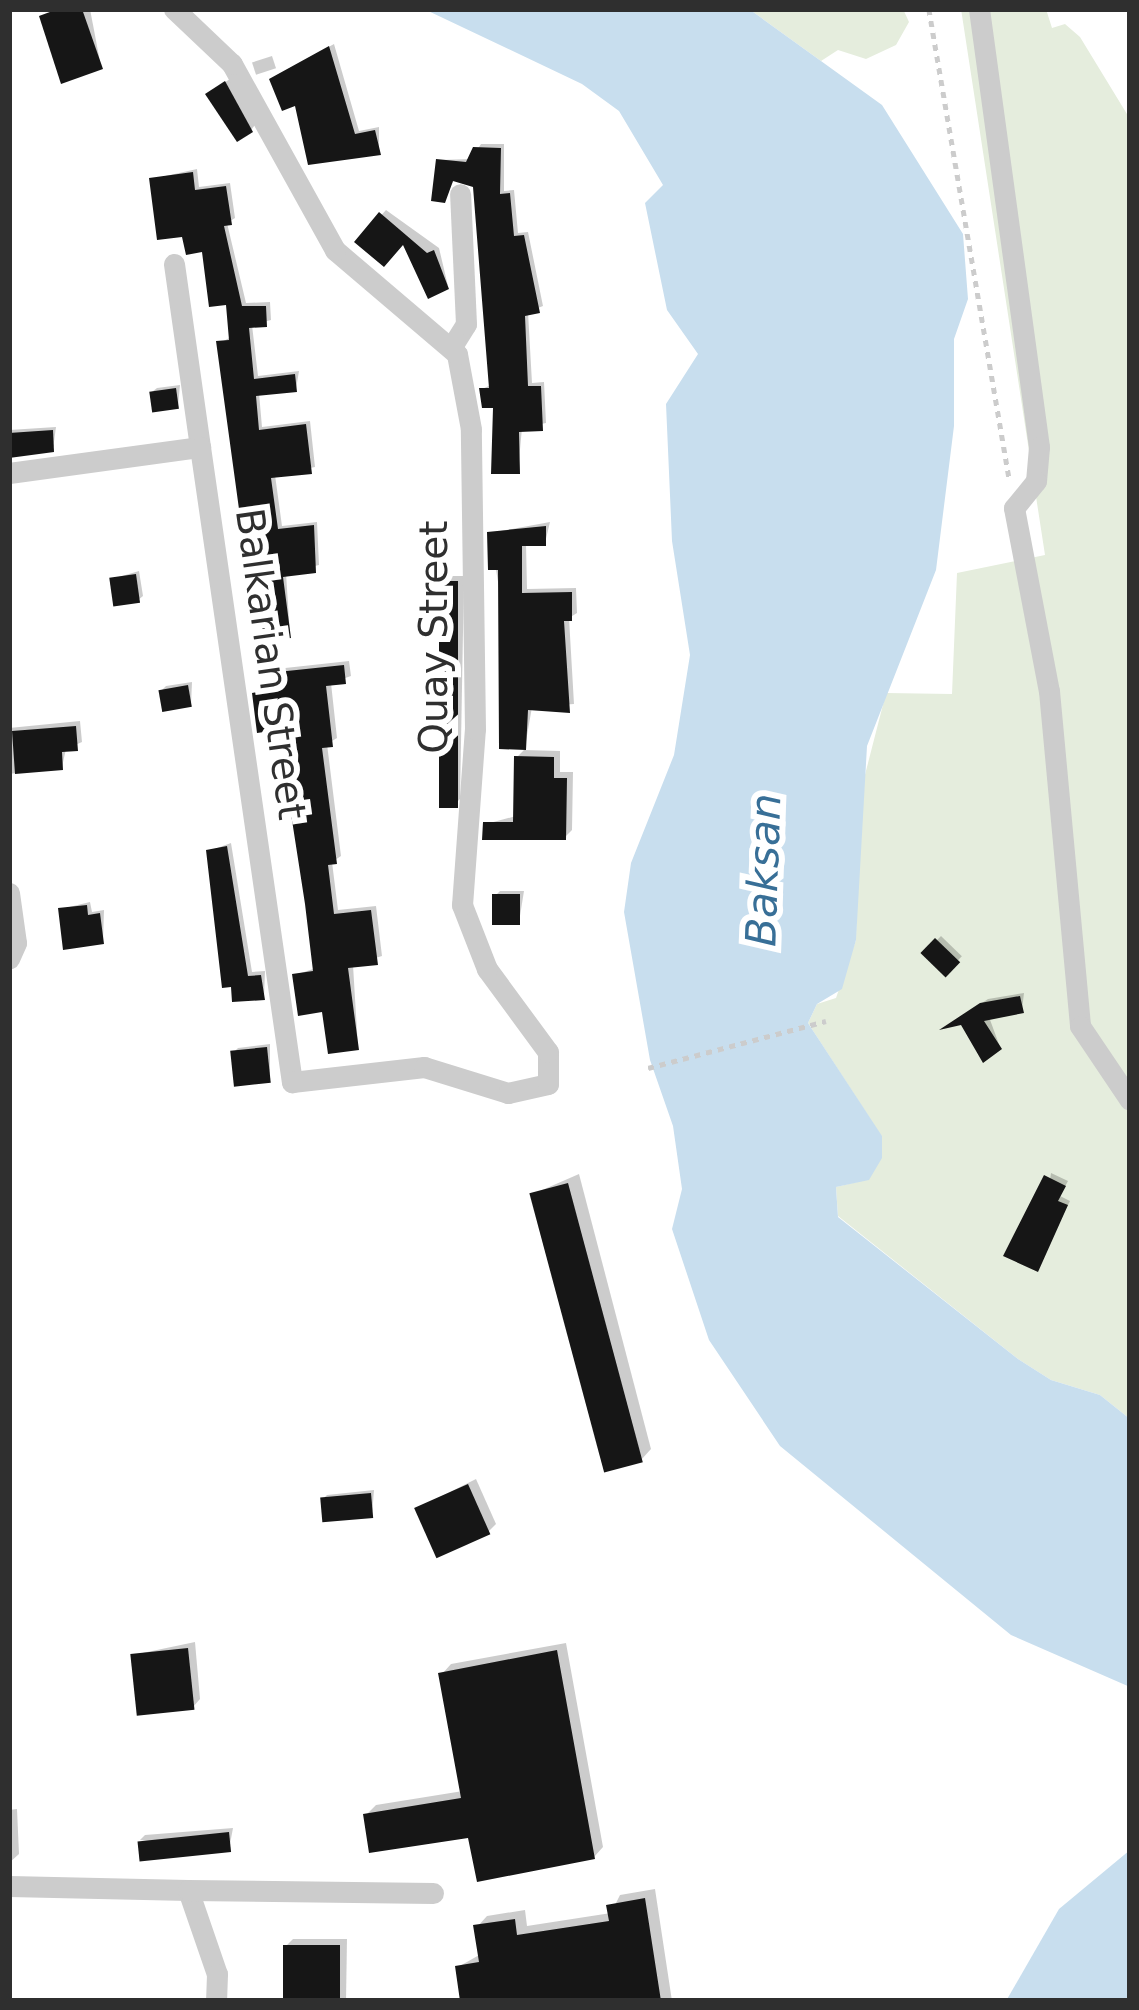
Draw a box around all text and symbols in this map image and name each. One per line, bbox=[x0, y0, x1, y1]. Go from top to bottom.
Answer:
street label: Balkarian Street bbox=[225, 505, 315, 823]
street label: Quay Street bbox=[411, 520, 457, 754]
water label: Baksan bbox=[736, 793, 792, 947]

